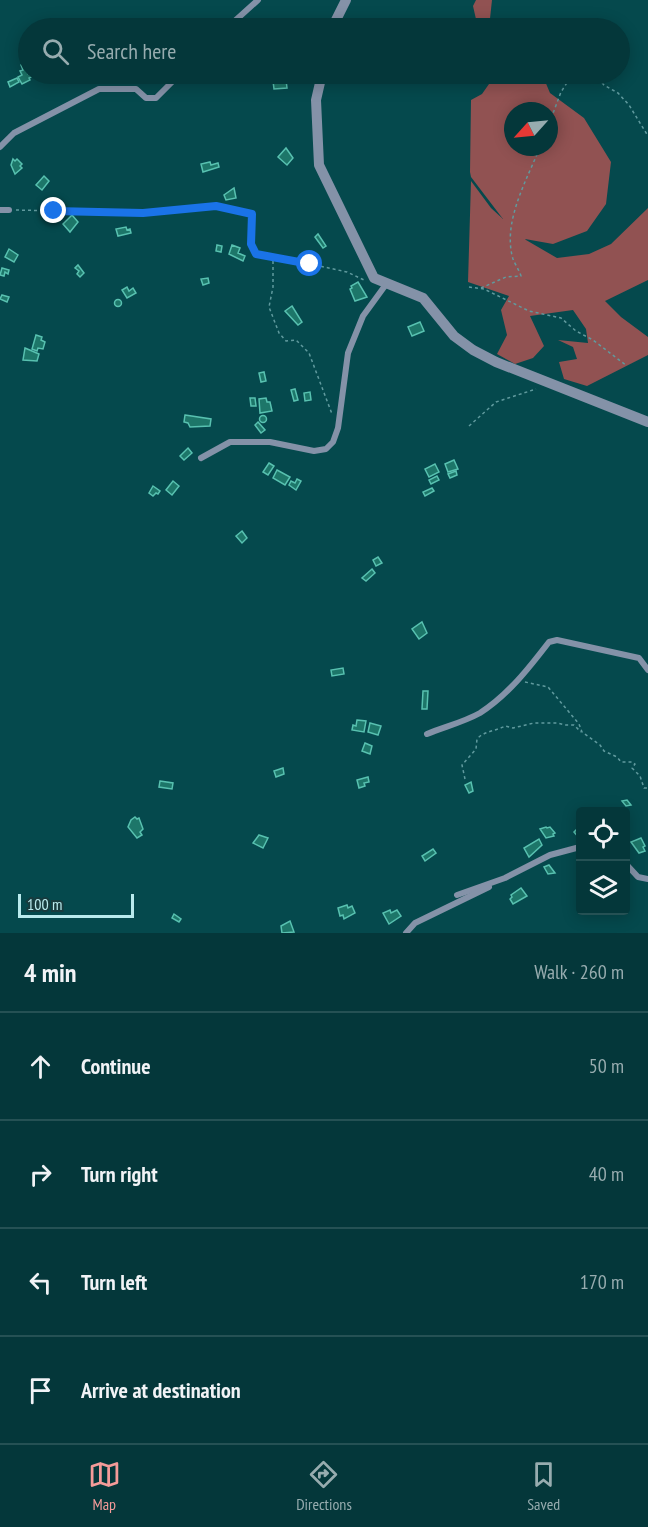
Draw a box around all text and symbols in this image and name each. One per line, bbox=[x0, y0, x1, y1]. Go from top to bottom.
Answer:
search box bbox=[18, 18, 630, 84]
icon: search bbox=[39, 35, 72, 68]
text: Search here bbox=[87, 37, 176, 65]
north arrow bbox=[504, 102, 558, 156]
route end bbox=[40, 197, 66, 223]
route start bbox=[296, 250, 322, 276]
map controls bbox=[576, 807, 630, 915]
button: locate bbox=[576, 807, 630, 861]
button: layers bbox=[576, 861, 630, 915]
scale bar bbox=[18, 891, 134, 918]
text: 100 m bbox=[27, 894, 62, 914]
text: 4 min bbox=[24, 956, 77, 989]
text: Walk · 260 m bbox=[534, 959, 624, 985]
icon: ahead bbox=[24, 1050, 57, 1083]
text: Continue bbox=[81, 1052, 151, 1080]
text: 50 m bbox=[589, 1053, 624, 1079]
icon: right bbox=[24, 1158, 57, 1191]
text: Turn right bbox=[81, 1160, 158, 1188]
text: 40 m bbox=[589, 1161, 624, 1187]
icon: left bbox=[24, 1266, 57, 1299]
text: Turn left bbox=[81, 1268, 147, 1296]
text: 170 m bbox=[580, 1269, 624, 1295]
icon: arrive bbox=[24, 1374, 57, 1407]
text: Arrive at destination bbox=[81, 1376, 241, 1404]
tab: Map bbox=[88, 1458, 121, 1514]
tab: Directions bbox=[296, 1458, 352, 1514]
tab: Saved bbox=[527, 1458, 560, 1514]

